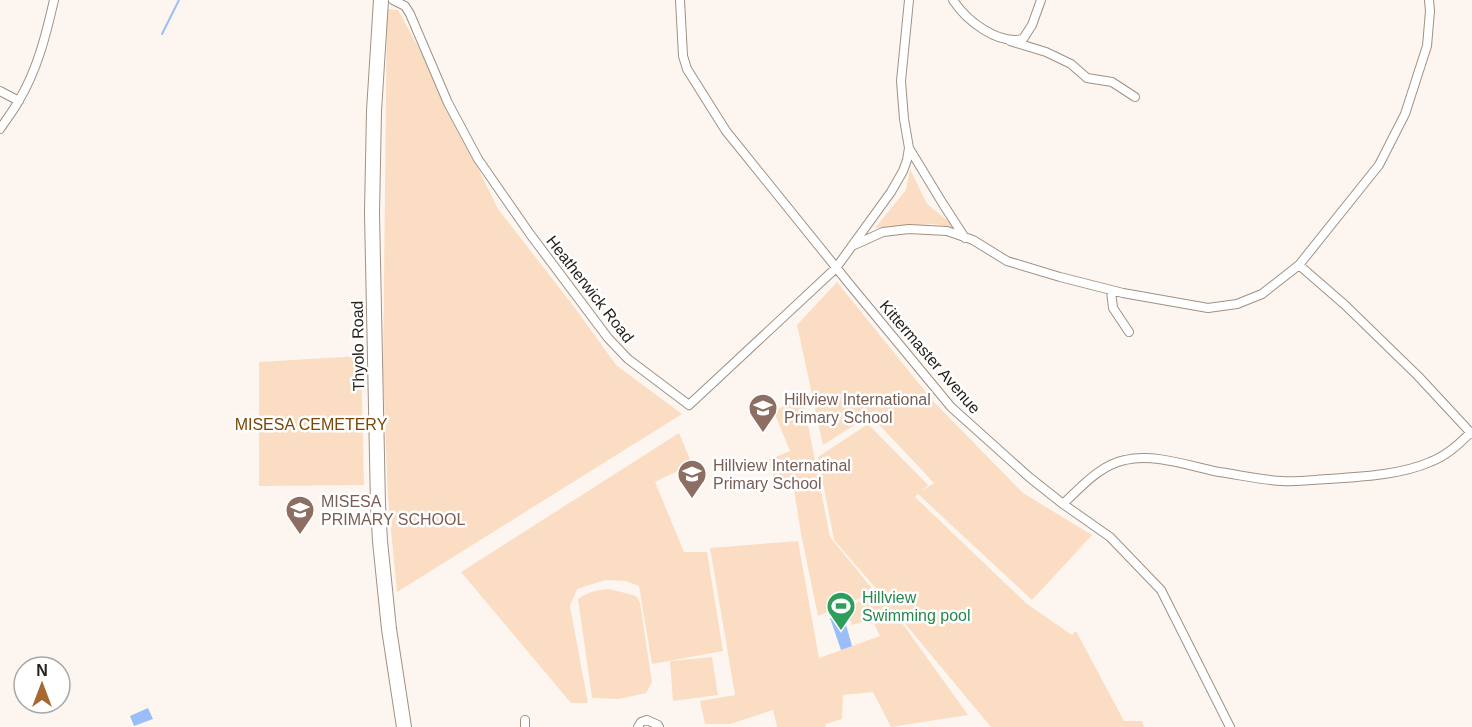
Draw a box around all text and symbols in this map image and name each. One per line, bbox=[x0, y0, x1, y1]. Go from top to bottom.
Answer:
street label: Heatherwick Road bbox=[543, 232, 637, 346]
street label: Kittermaster Avenue bbox=[876, 297, 984, 417]
street label: Thyolo Road bbox=[349, 300, 367, 392]
place label: Hillview International Primary School bbox=[784, 391, 931, 426]
school or university icon: Hillview International Primary School bbox=[747, 392, 779, 434]
park label: MISESA CEMETERY bbox=[235, 416, 388, 433]
place label: Hillview Internatinal Primary School bbox=[713, 457, 851, 492]
school or university icon: Hillview Internatinal Primary School bbox=[676, 458, 708, 500]
place label: MISESA PRIMARY SCHOOL bbox=[321, 493, 465, 528]
school or university icon: MISESA PRIMARY SCHOOL bbox=[284, 494, 316, 536]
place label: Hillview Swimming pool bbox=[862, 589, 970, 624]
sports icon: Hillview Swimming pool bbox=[825, 590, 857, 632]
north arrow bbox=[12, 655, 72, 715]
text: N bbox=[36, 662, 48, 679]

